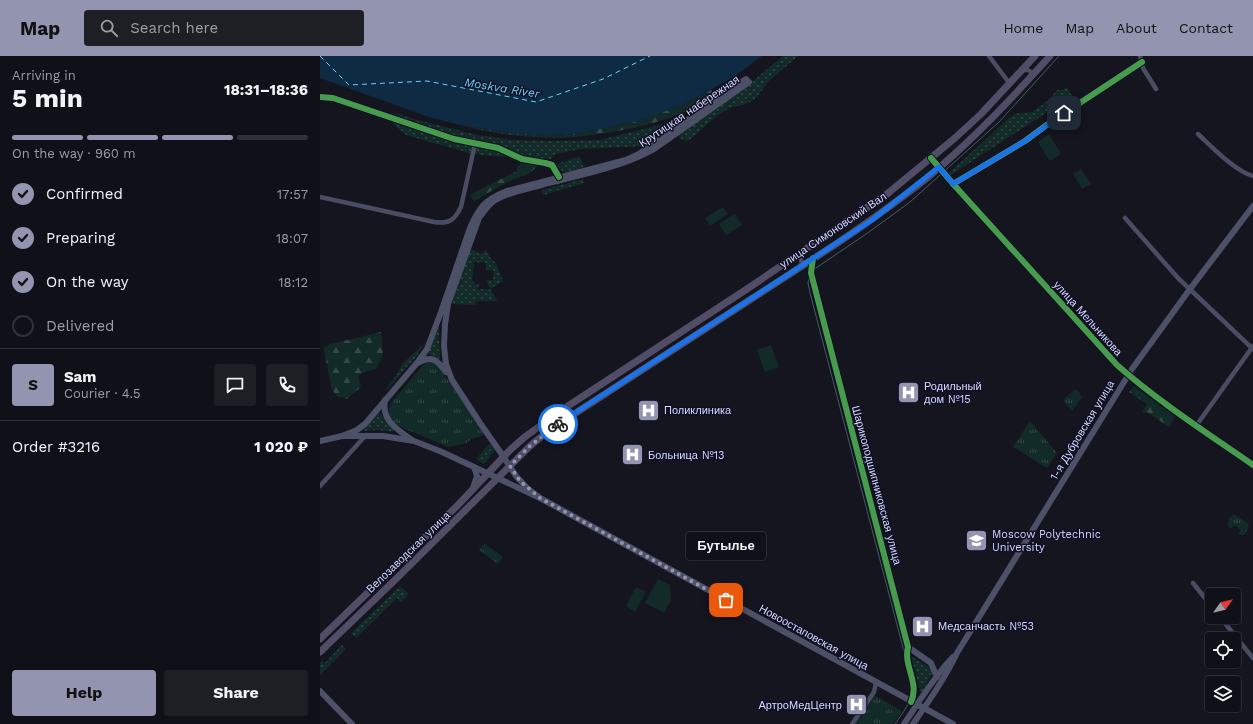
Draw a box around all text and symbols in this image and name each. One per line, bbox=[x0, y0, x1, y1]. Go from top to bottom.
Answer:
search box bbox=[84, 10, 364, 46]
text: Map bbox=[20, 17, 60, 40]
icon: search bbox=[98, 17, 120, 39]
text: Search here bbox=[130, 19, 218, 37]
text: Home bbox=[1003, 20, 1043, 36]
text: Map bbox=[1065, 20, 1094, 36]
text: About bbox=[1116, 20, 1157, 36]
text: Contact bbox=[1179, 20, 1233, 36]
text: Arriving in bbox=[12, 68, 76, 83]
street label: Крутицкая набережная bbox=[637, 73, 742, 150]
water label: Moskva River bbox=[464, 75, 542, 101]
text: 18:31–18:36 bbox=[224, 81, 308, 99]
text: 5 min bbox=[12, 83, 83, 113]
pin bbox=[1047, 96, 1081, 130]
icon: home bbox=[1053, 102, 1075, 124]
text: On the way · 960 m bbox=[12, 146, 136, 161]
icon: check bbox=[12, 183, 34, 205]
text: Confirmed bbox=[46, 185, 123, 203]
text: 17:57 bbox=[277, 187, 308, 202]
street label: улица Симоновский Вал bbox=[777, 190, 889, 271]
icon: check bbox=[12, 227, 34, 249]
text: Preparing bbox=[46, 229, 115, 247]
text: 18:07 bbox=[276, 231, 308, 246]
icon: check bbox=[12, 271, 34, 293]
text: On the way bbox=[46, 273, 128, 291]
text: 18:12 bbox=[278, 275, 308, 290]
street label: улица Мельникова bbox=[1051, 278, 1125, 359]
text: Delivered bbox=[46, 317, 114, 335]
button: chat bbox=[214, 364, 256, 406]
button: phone bbox=[266, 364, 308, 406]
text: Sam bbox=[64, 368, 96, 386]
text: S bbox=[28, 376, 38, 394]
street label: 1-я Дубровская улица bbox=[1048, 377, 1118, 482]
hospital icon: Родильный дом №15 bbox=[896, 379, 922, 405]
place label: Родильный дом №15 bbox=[924, 380, 982, 406]
text: Courier · 4.5 bbox=[64, 386, 141, 401]
hospital icon: Поликлиника bbox=[636, 397, 662, 423]
courier bbox=[538, 404, 578, 444]
place label: Поликлиника bbox=[664, 404, 732, 417]
street label: Шарикоподшипниковская улица bbox=[849, 404, 904, 567]
icon: bike bbox=[547, 413, 569, 435]
text: Order #3216 bbox=[12, 438, 100, 456]
text: 1 020 ₽ bbox=[254, 438, 308, 456]
hospital icon: Больница №13 bbox=[620, 442, 646, 468]
place label: Больница №13 bbox=[648, 449, 724, 462]
street label: Велозаводская улица bbox=[364, 508, 454, 596]
school or university icon: Moscow Polytechnic University bbox=[964, 527, 990, 553]
place label: Moscow Polytechnic University bbox=[992, 528, 1101, 554]
callout: Бутылье bbox=[686, 532, 766, 560]
text: Бутылье bbox=[697, 538, 755, 553]
pin bbox=[709, 583, 743, 617]
north arrow bbox=[1205, 588, 1241, 624]
map controls bbox=[1205, 588, 1241, 712]
icon: bag bbox=[715, 589, 737, 611]
street label: Новоостаповская улица bbox=[757, 602, 871, 673]
hospital icon: Медсанчасть №53 bbox=[909, 613, 935, 639]
place label: Медсанчасть №53 bbox=[938, 620, 1034, 633]
button: locate bbox=[1205, 632, 1241, 668]
button: Help bbox=[12, 670, 156, 716]
button: Share bbox=[164, 670, 308, 716]
button: layers bbox=[1205, 676, 1241, 712]
hospital icon: АртроМедЦентр bbox=[844, 692, 870, 718]
place label: АртроМедЦентр bbox=[758, 699, 842, 712]

